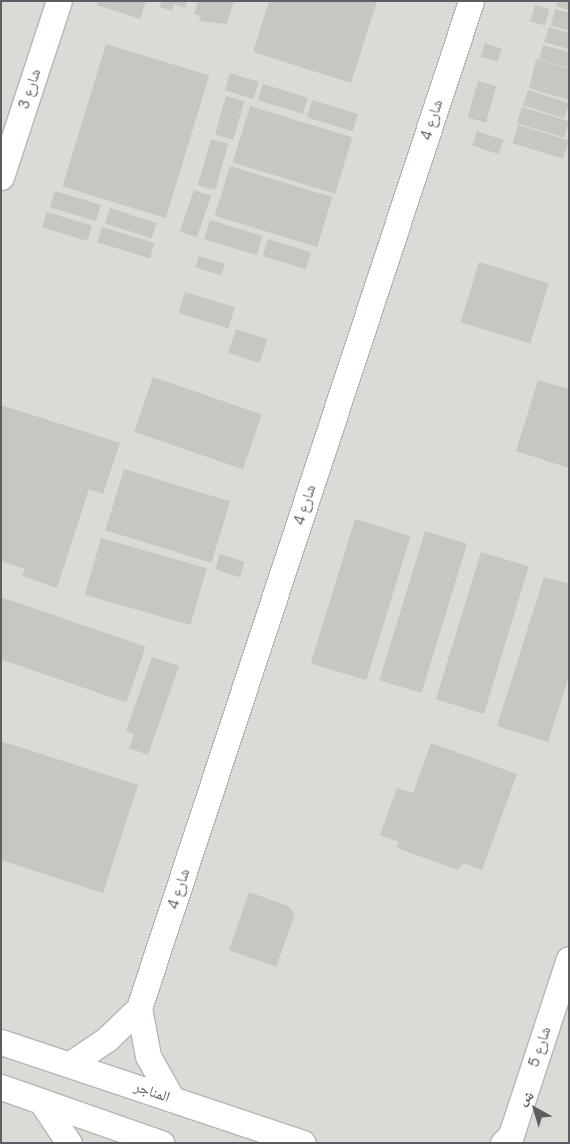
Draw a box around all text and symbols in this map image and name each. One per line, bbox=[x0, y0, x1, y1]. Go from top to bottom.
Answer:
street label: شارع 3 bbox=[15, 67, 45, 111]
street label: شارع 4 bbox=[417, 97, 447, 143]
street label: شارع 4 bbox=[290, 482, 320, 528]
street label: شارع 4 bbox=[164, 866, 194, 912]
street label: شارع 5 bbox=[525, 1024, 555, 1070]
street label: المناجر bbox=[132, 1078, 172, 1106]
north arrow bbox=[510, 1084, 560, 1134]
text: ش bbox=[514, 1086, 537, 1109]

